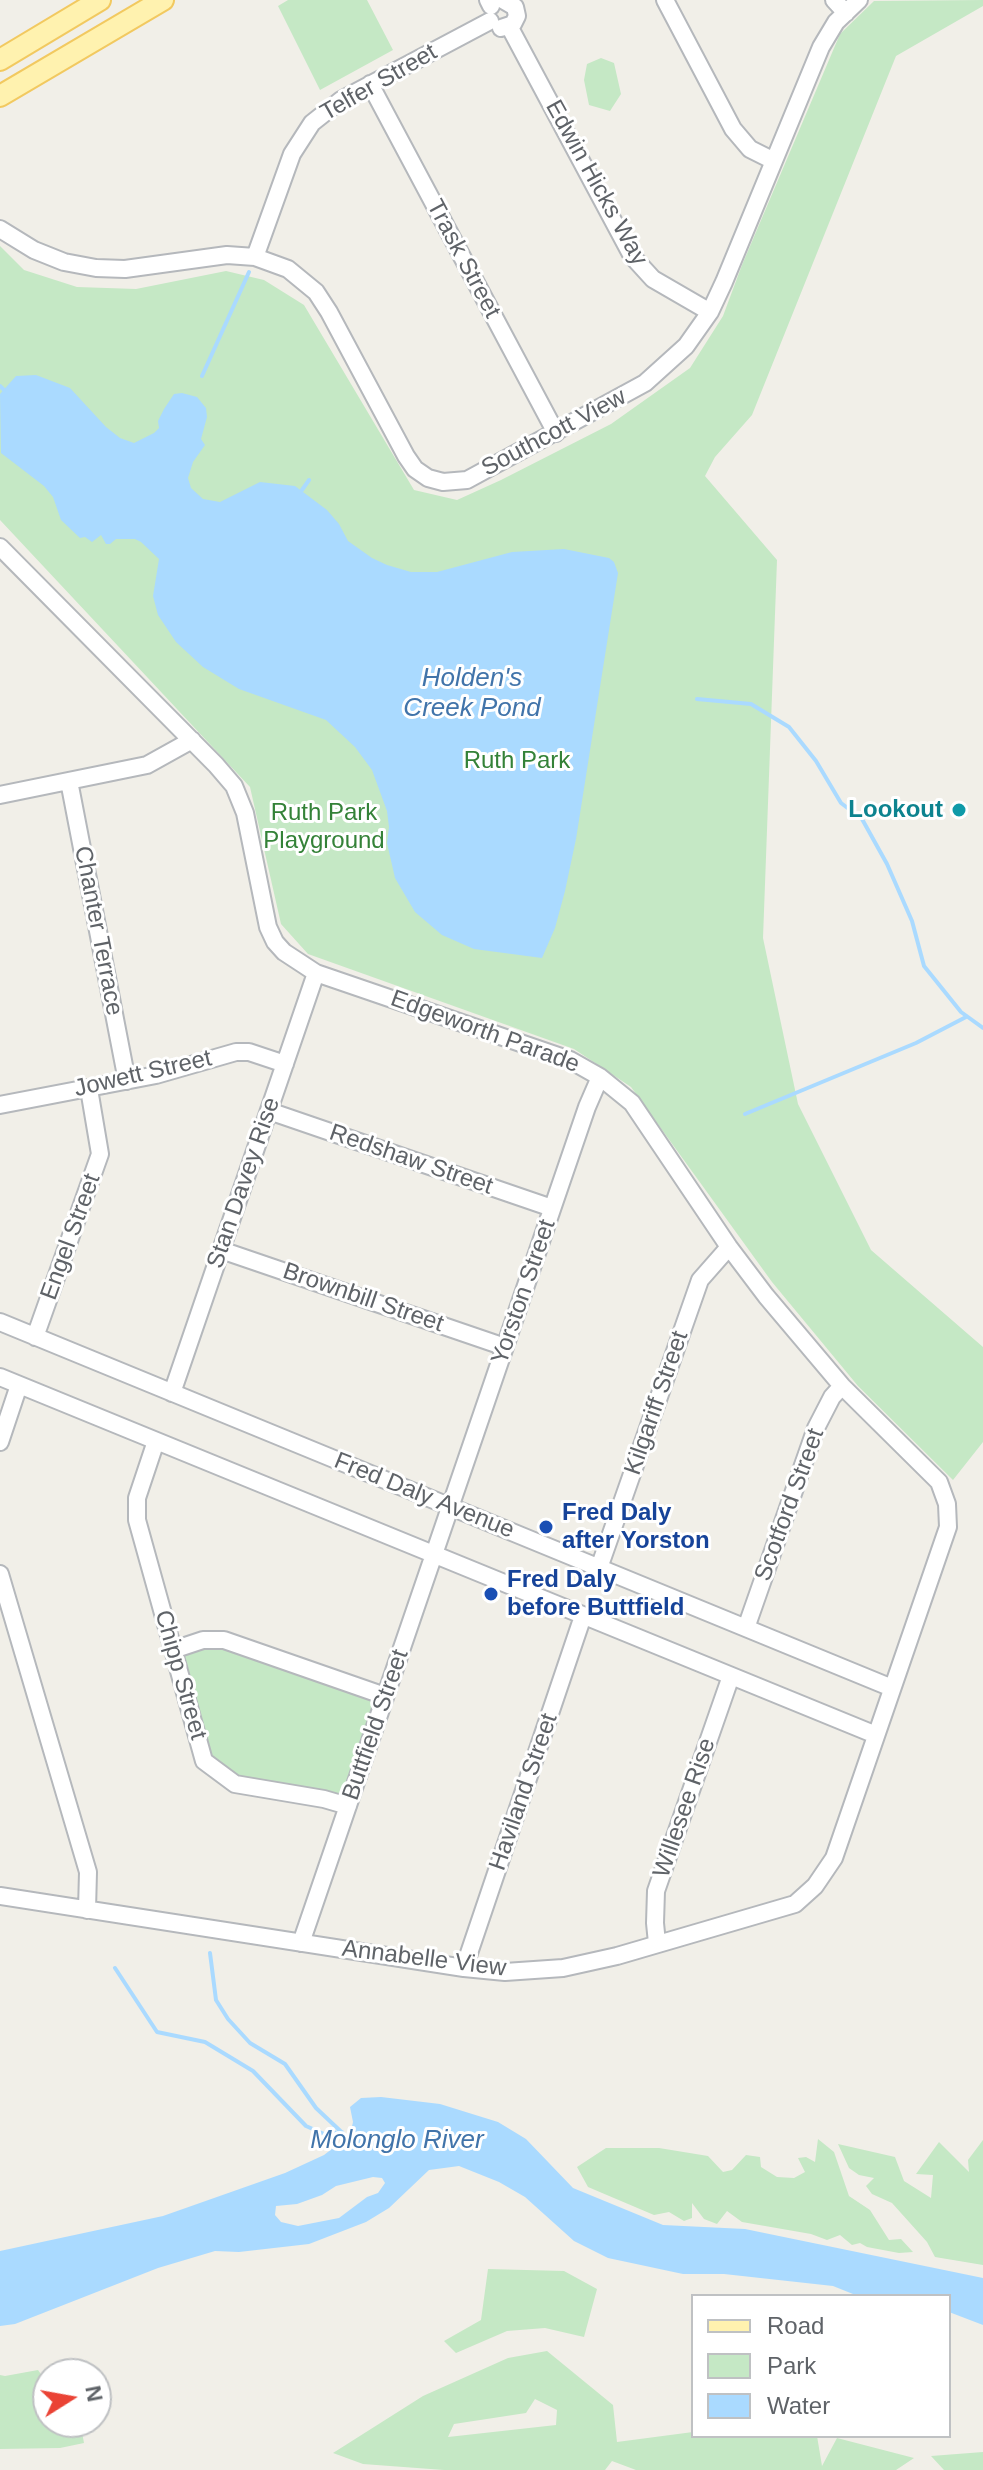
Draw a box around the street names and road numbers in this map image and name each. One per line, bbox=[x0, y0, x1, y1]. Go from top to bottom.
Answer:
street label: Telfer Street bbox=[316, 38, 442, 128]
street label: Edwin Hicks Way bbox=[539, 95, 653, 271]
street label: Trask Street bbox=[420, 195, 506, 323]
street label: Southcott View bbox=[477, 383, 631, 483]
street label: Chanter Terrace bbox=[67, 844, 129, 1018]
street label: Edgeworth Parade bbox=[387, 984, 583, 1080]
street label: Jowett Street bbox=[72, 1044, 214, 1104]
street label: Stan Davey Rise bbox=[201, 1094, 287, 1272]
street label: Redshaw Street bbox=[326, 1119, 496, 1201]
street label: Engel Street bbox=[35, 1170, 107, 1304]
street label: Yorston Street bbox=[486, 1216, 562, 1368]
street label: Brownbill Street bbox=[279, 1257, 447, 1339]
street label: Kilgariff Street bbox=[619, 1327, 695, 1479]
street label: Scotford Street bbox=[749, 1425, 831, 1585]
street label: Fred Daly Avenue bbox=[330, 1447, 518, 1545]
street label: Chipp Street bbox=[148, 1607, 212, 1743]
street label: Buttfield Street bbox=[337, 1646, 415, 1804]
street label: Haviland Street bbox=[484, 1710, 564, 1874]
street label: Willesee Rise bbox=[648, 1735, 722, 1881]
street label: Annabelle View bbox=[340, 1935, 508, 1983]

